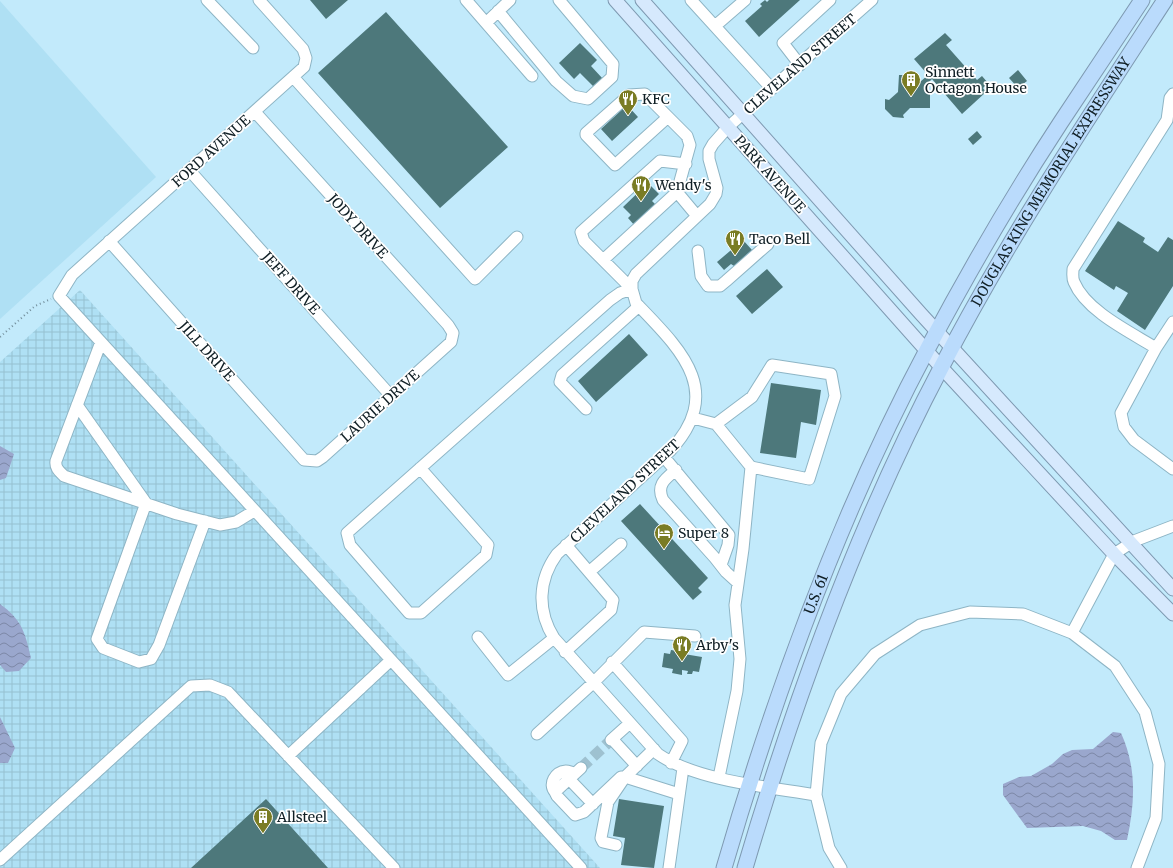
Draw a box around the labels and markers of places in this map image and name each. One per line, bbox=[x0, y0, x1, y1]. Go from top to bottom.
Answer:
place label: Sinnett Octagon House bbox=[925, 63, 1027, 97]
building icon: Sinnett Octagon House bbox=[900, 69, 922, 97]
restaurant icon: KFC bbox=[617, 88, 639, 116]
place label: KFC bbox=[642, 90, 670, 108]
restaurant icon: Wendy's bbox=[630, 174, 652, 202]
place label: Wendy's bbox=[654, 176, 712, 194]
restaurant icon: Taco Bell bbox=[724, 228, 746, 256]
place label: Taco Bell bbox=[749, 230, 811, 248]
hotel icon: Super 8 bbox=[653, 522, 675, 550]
place label: Super 8 bbox=[678, 524, 729, 542]
restaurant icon: Arby's bbox=[671, 634, 693, 662]
place label: Arby's bbox=[695, 636, 739, 654]
building icon: Allsteel bbox=[252, 806, 274, 834]
place label: Allsteel bbox=[276, 808, 328, 826]

